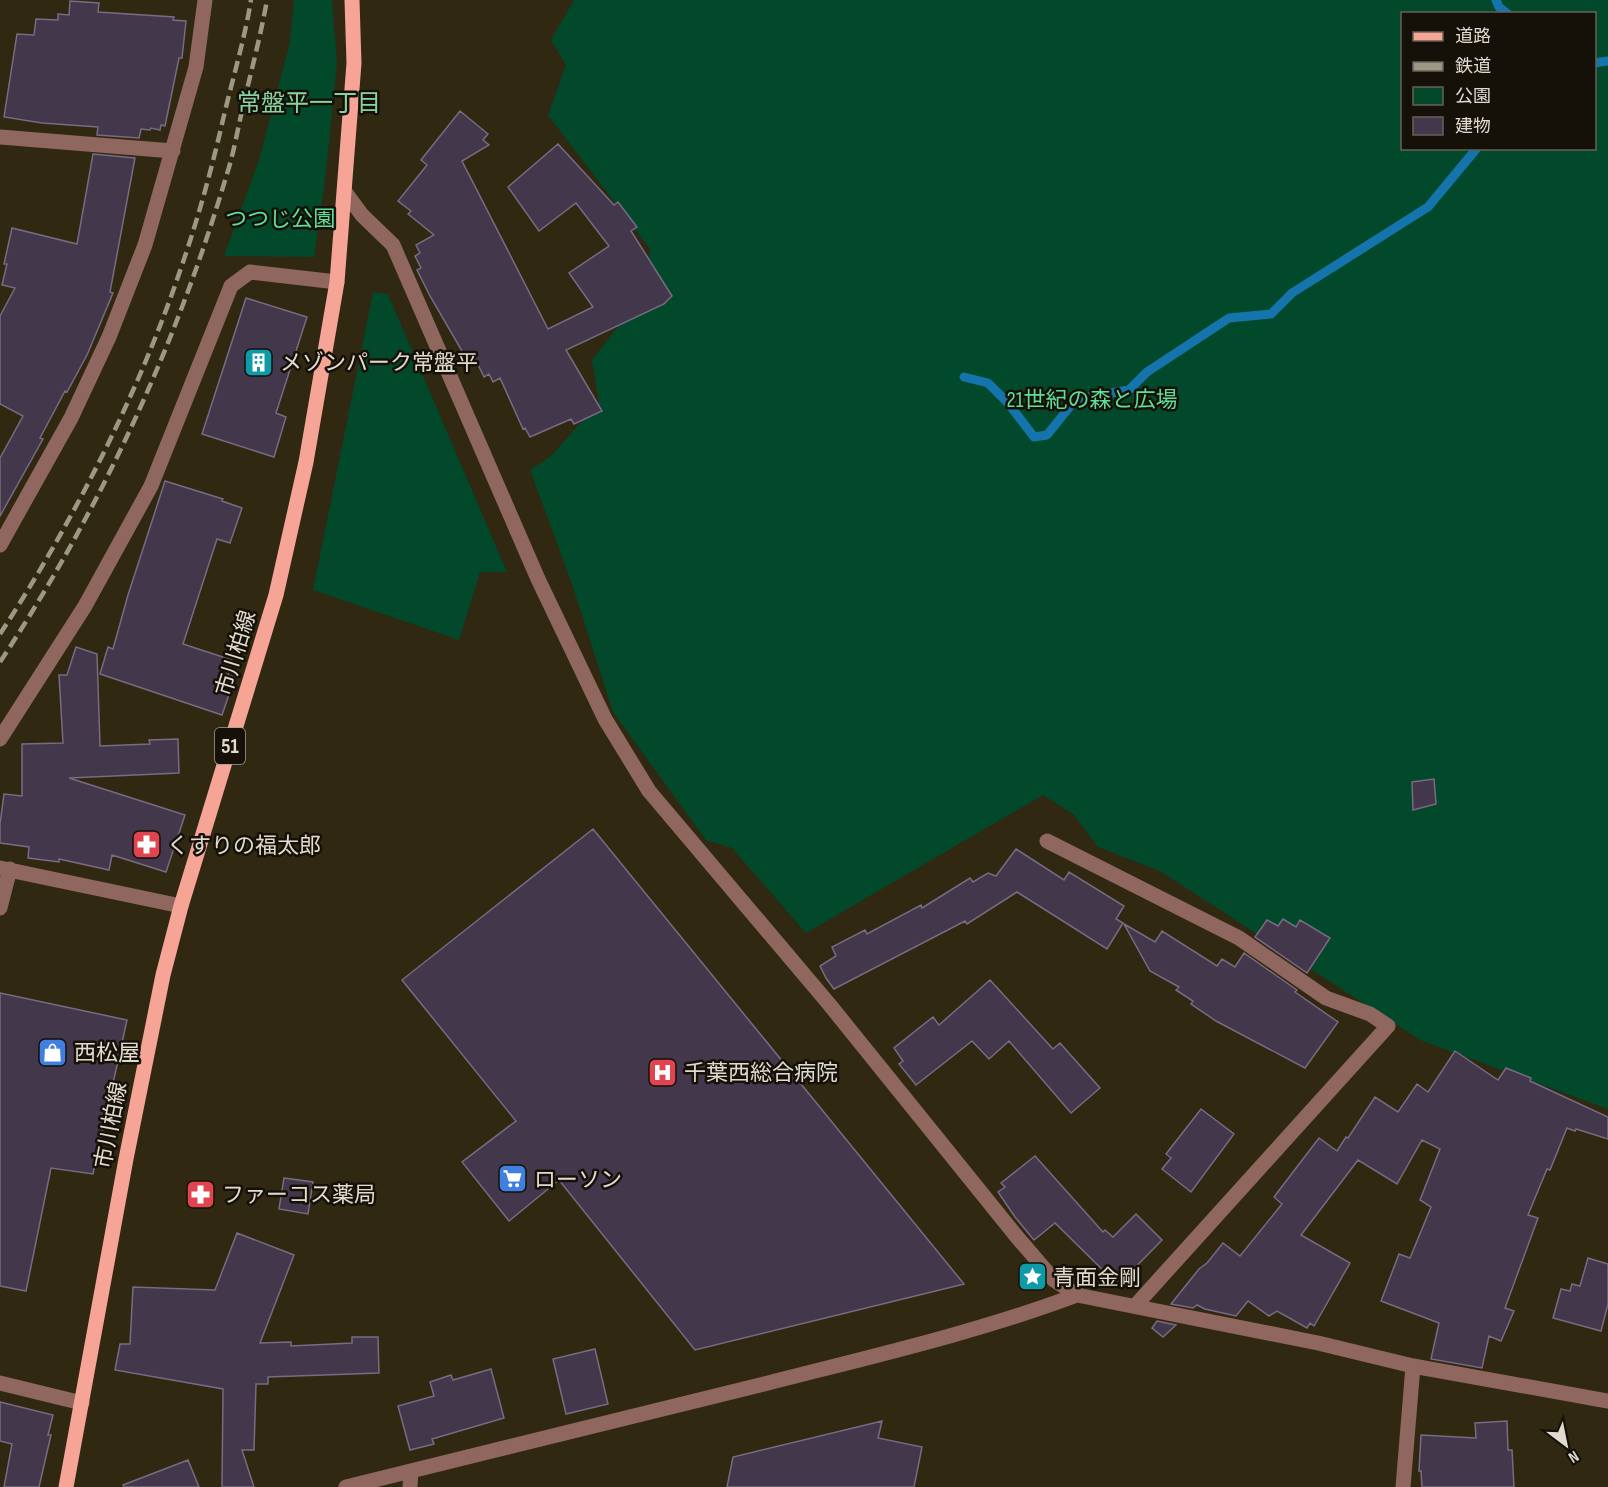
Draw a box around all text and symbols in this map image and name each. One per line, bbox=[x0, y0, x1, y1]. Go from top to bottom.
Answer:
legend bbox=[1401, 12, 1596, 150]
text: 道路 bbox=[1455, 26, 1491, 47]
text: 鉄道 bbox=[1455, 56, 1491, 77]
text: 公園 bbox=[1455, 86, 1491, 107]
district label: 常盤平一丁目 bbox=[237, 89, 381, 118]
text: 建物 bbox=[1455, 116, 1491, 137]
park label: つつじ公園 bbox=[225, 206, 335, 233]
building icon: メゾンパーク常盤平 bbox=[243, 346, 275, 378]
place label: メゾンパーク常盤平 bbox=[280, 350, 478, 377]
park label: 21世紀の森と広場 bbox=[1007, 387, 1177, 414]
street label: 市川柏線 bbox=[211, 607, 262, 699]
road number: 51 bbox=[215, 728, 245, 764]
pharmacy icon: くすりの福太郎 bbox=[130, 829, 162, 861]
place label: くすりの福太郎 bbox=[167, 833, 321, 860]
shop icon: 西松屋 bbox=[37, 1036, 69, 1068]
place label: 西松屋 bbox=[74, 1040, 140, 1067]
hospital icon: 千葉西総合病院 bbox=[647, 1056, 679, 1088]
place label: 千葉西総合病院 bbox=[684, 1060, 838, 1087]
street label: 市川柏線 bbox=[90, 1080, 133, 1171]
supermarket icon: ローソン bbox=[497, 1163, 529, 1195]
place label: ローソン bbox=[534, 1167, 622, 1194]
pharmacy icon: ファーコス薬局 bbox=[185, 1178, 217, 1210]
place label: ファーコス薬局 bbox=[222, 1182, 376, 1209]
place icon: 青面金剛 bbox=[1016, 1261, 1048, 1293]
place label: 青面金剛 bbox=[1053, 1265, 1141, 1292]
north arrow bbox=[1536, 1415, 1596, 1475]
text: N bbox=[1564, 1446, 1582, 1467]

